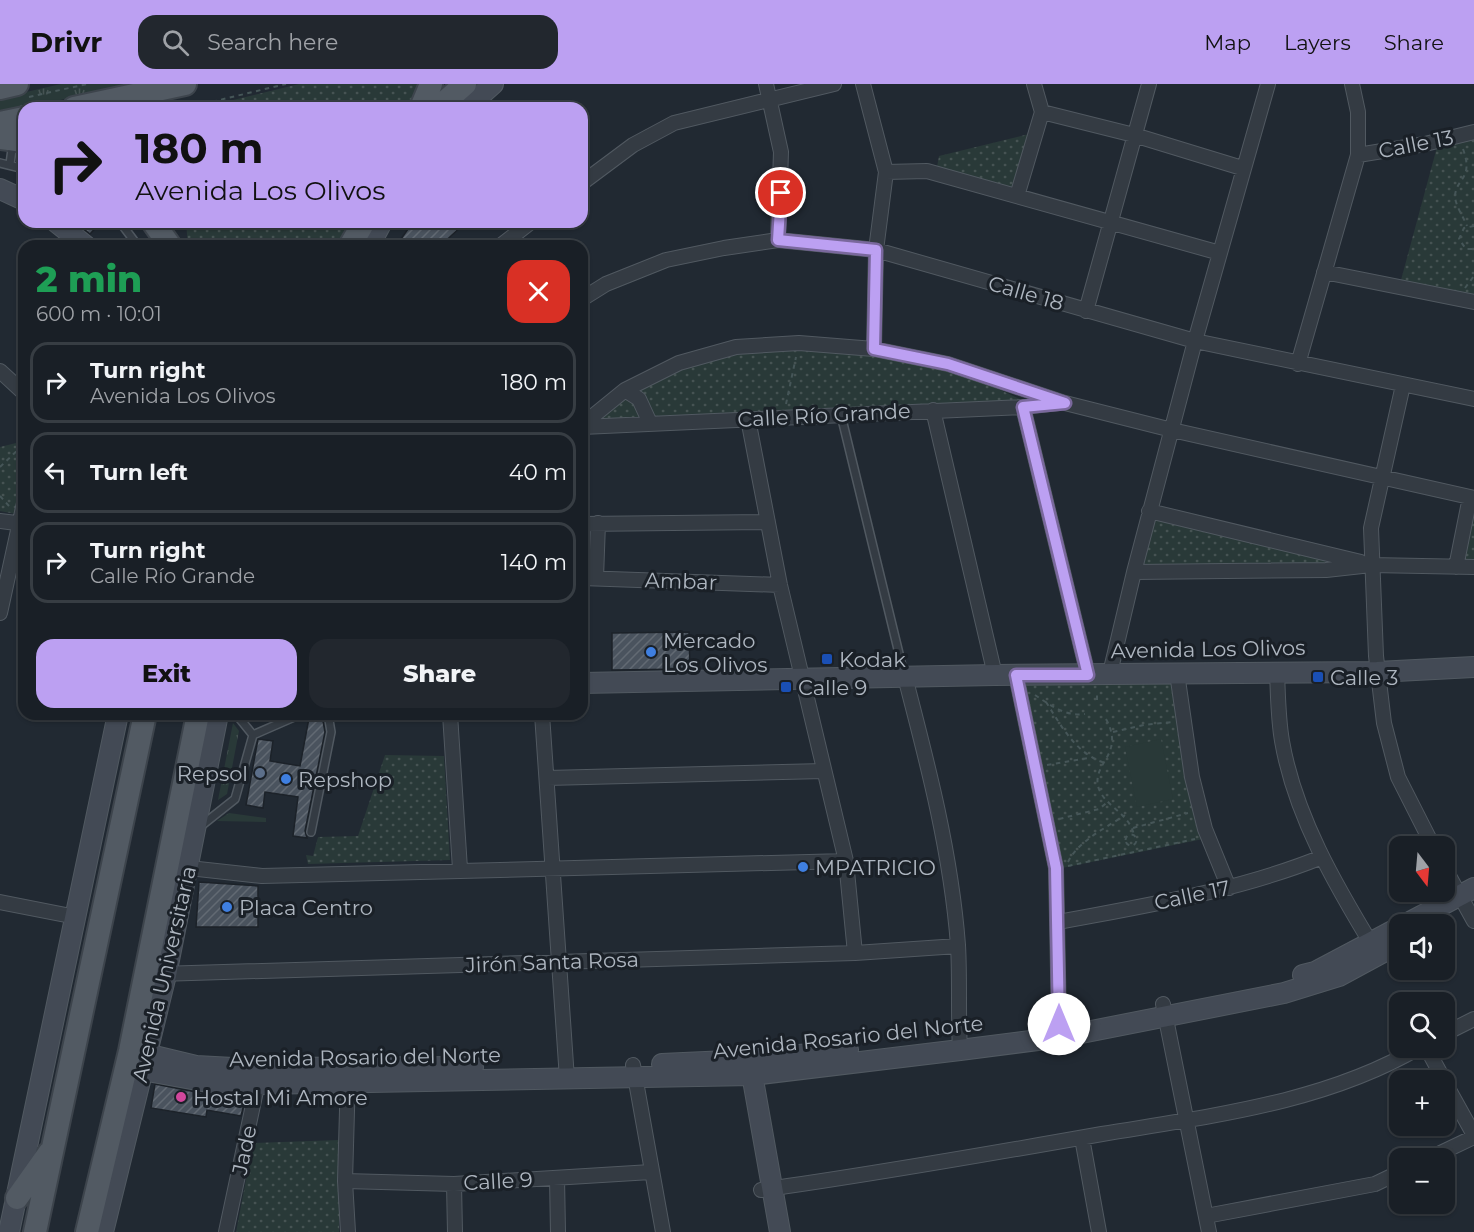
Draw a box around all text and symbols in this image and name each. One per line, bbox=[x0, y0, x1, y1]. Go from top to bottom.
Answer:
search box bbox=[138, 15, 558, 69]
text: Drivr bbox=[30, 25, 102, 59]
icon: search bbox=[159, 26, 192, 59]
text: Search here bbox=[207, 29, 338, 56]
text: Map bbox=[1204, 30, 1251, 55]
text: Layers bbox=[1284, 30, 1351, 55]
text: Share bbox=[1384, 30, 1444, 55]
text: 180 m bbox=[135, 122, 264, 174]
street label: Calle 13 bbox=[1376, 124, 1456, 164]
icon: right bbox=[36, 126, 114, 204]
pin bbox=[755, 167, 806, 218]
text: Avenida Los Olivos bbox=[135, 174, 385, 207]
icon: arrive bbox=[764, 176, 797, 209]
text: 2 min bbox=[36, 257, 142, 301]
button: close bbox=[507, 260, 570, 323]
street label: Calle 18 bbox=[985, 270, 1067, 316]
text: 600 m · 10:01 bbox=[36, 302, 162, 326]
text: Turn right bbox=[90, 357, 205, 384]
icon: right bbox=[39, 366, 72, 399]
text: 180 m bbox=[501, 369, 567, 396]
text: Avenida Los Olivos bbox=[90, 384, 275, 408]
street label: Calle Río Grande bbox=[737, 398, 911, 432]
icon: left bbox=[39, 456, 72, 489]
text: Turn left bbox=[90, 459, 188, 486]
text: 40 m bbox=[509, 459, 567, 486]
text: Turn right bbox=[90, 537, 205, 564]
icon: right bbox=[39, 546, 72, 579]
text: 140 m bbox=[501, 549, 567, 576]
text: Calle Río Grande bbox=[90, 564, 255, 588]
street label: Ambar bbox=[644, 567, 718, 595]
place label: Mercado Los Olivos bbox=[663, 628, 768, 677]
street label: Avenida Los Olivos bbox=[1110, 635, 1306, 663]
button: Exit bbox=[36, 639, 297, 708]
button: Share bbox=[309, 639, 570, 708]
marker: Mercado Los Olivos bbox=[644, 645, 658, 659]
place label: Kodak bbox=[839, 647, 906, 672]
marker: Kodak bbox=[820, 652, 834, 666]
place label: Calle 3 bbox=[1330, 665, 1398, 690]
marker: Calle 3 bbox=[1311, 670, 1325, 684]
place label: Calle 9 bbox=[798, 675, 867, 700]
marker: Calle 9 bbox=[779, 680, 793, 694]
place label: Repsol bbox=[177, 761, 248, 786]
marker: Repsol bbox=[253, 766, 267, 780]
place label: Repshop bbox=[298, 767, 392, 792]
marker: Repshop bbox=[279, 772, 293, 786]
north arrow bbox=[1389, 836, 1455, 902]
map controls bbox=[1389, 836, 1455, 1214]
place label: MPATRICIO bbox=[815, 855, 936, 880]
marker: MPATRICIO bbox=[796, 860, 810, 874]
street label: Avenida Universitaria bbox=[127, 863, 201, 1085]
street label: Calle 17 bbox=[1152, 875, 1232, 915]
place label: Placa Centro bbox=[239, 895, 373, 920]
marker: Placa Centro bbox=[220, 900, 234, 914]
button: sound bbox=[1389, 914, 1455, 980]
street label: Jirón Santa Rosa bbox=[464, 946, 639, 978]
position arrow bbox=[1027, 992, 1091, 1056]
button: search bbox=[1389, 992, 1455, 1058]
street label: Avenida Rosario del Norte bbox=[712, 1010, 984, 1064]
street label: Avenida Rosario del Norte bbox=[229, 1042, 501, 1072]
button: + bbox=[1389, 1070, 1455, 1136]
place label: Hostal Mi Amore bbox=[193, 1085, 368, 1110]
marker: Hostal Mi Amore bbox=[174, 1090, 188, 1104]
street label: Jade bbox=[226, 1123, 261, 1178]
button: − bbox=[1389, 1148, 1455, 1214]
street label: Calle 9 bbox=[463, 1167, 533, 1195]

